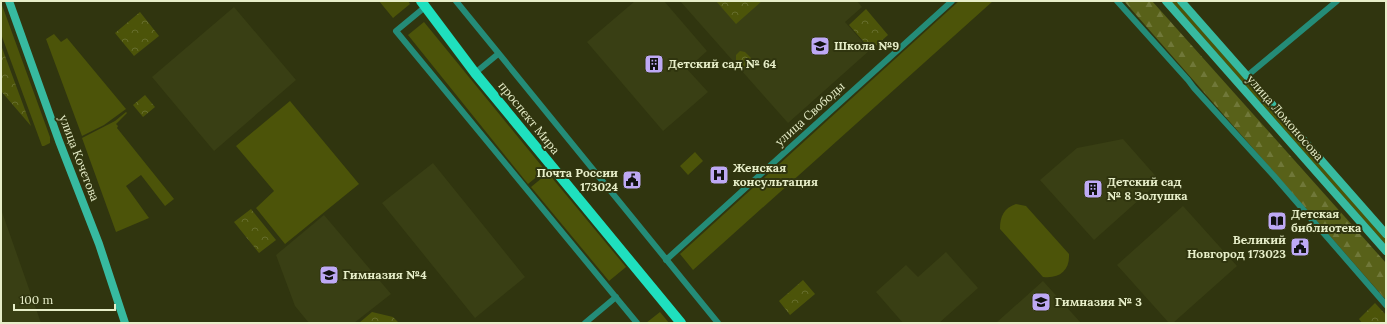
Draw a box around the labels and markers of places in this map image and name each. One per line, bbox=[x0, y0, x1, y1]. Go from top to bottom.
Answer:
school or university icon: Школа №9 bbox=[809, 35, 831, 57]
place label: Школа №9 bbox=[834, 38, 899, 53]
building icon: Детский сад № 64 bbox=[643, 53, 665, 75]
place label: Детский сад № 64 bbox=[668, 56, 777, 71]
place label: Женская консультация bbox=[733, 160, 818, 189]
hospital icon: Женская консультация bbox=[708, 164, 730, 186]
place label: Почта России 173024 bbox=[536, 165, 618, 194]
public building icon: Почта России 173024 bbox=[621, 169, 643, 191]
place label: Детский сад № 8 Золушка bbox=[1107, 174, 1188, 203]
building icon: Детский сад № 8 Золушка bbox=[1082, 178, 1104, 200]
place label: Детская библиотека bbox=[1291, 206, 1362, 235]
library icon: Детская библиотека bbox=[1266, 210, 1288, 232]
place label: Великий Новгород 173023 bbox=[1187, 232, 1286, 261]
public building icon: Великий Новгород 173023 bbox=[1289, 236, 1311, 258]
school or university icon: Гимназия №4 bbox=[318, 264, 340, 286]
place label: Гимназия №4 bbox=[343, 267, 427, 282]
school or university icon: Гимназия № 3 bbox=[1030, 291, 1052, 313]
place label: Гимназия № 3 bbox=[1055, 294, 1142, 309]

